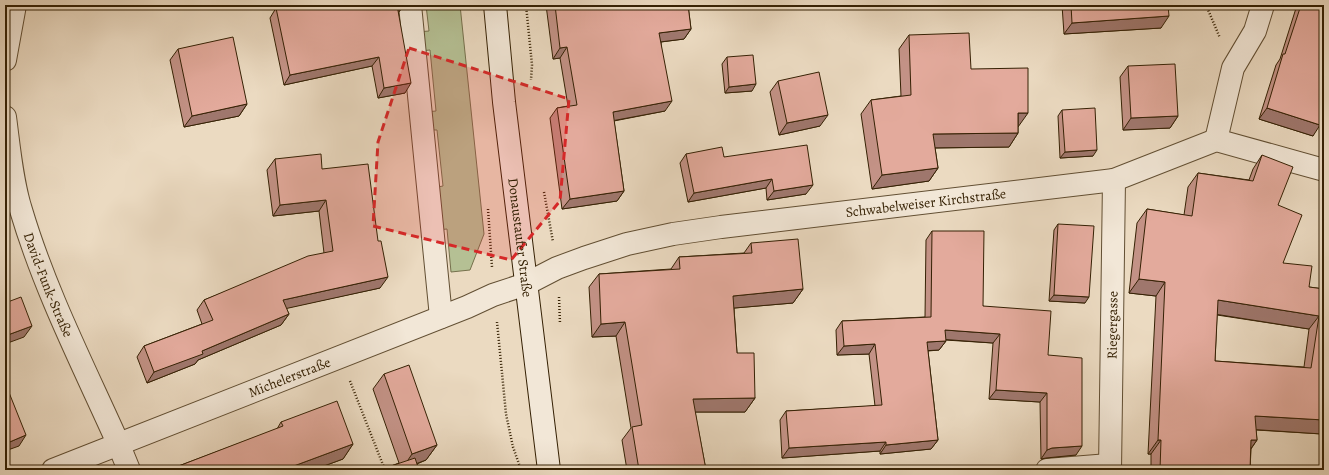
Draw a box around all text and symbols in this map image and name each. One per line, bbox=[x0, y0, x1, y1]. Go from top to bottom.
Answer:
street label: Donaustaufer Straße bbox=[504, 177, 537, 298]
street label: Schwabelweiser Kirchstraße bbox=[845, 184, 1007, 222]
street label: David-Funk-Straße bbox=[19, 230, 78, 340]
street label: Riegergasse bbox=[1102, 291, 1122, 359]
street label: Michelerstraße bbox=[245, 352, 333, 402]

